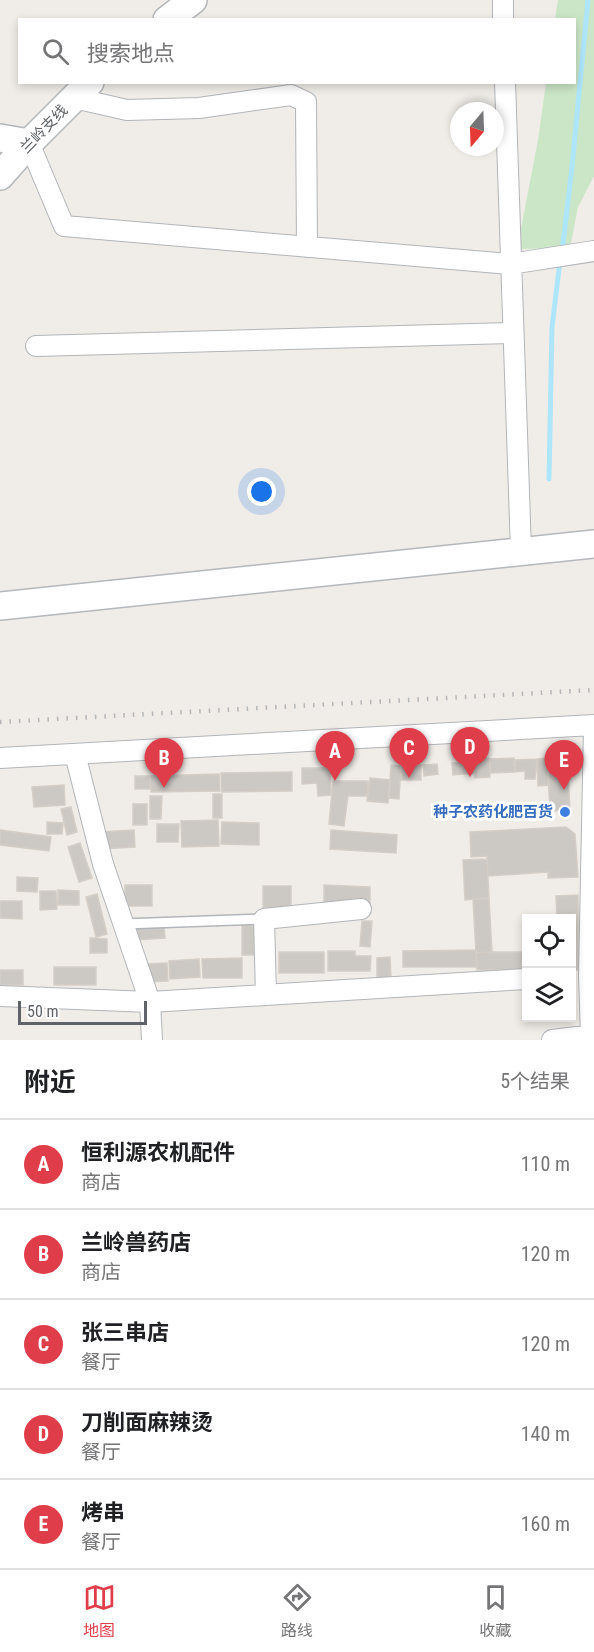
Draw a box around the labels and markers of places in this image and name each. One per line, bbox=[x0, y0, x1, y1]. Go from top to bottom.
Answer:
pin: C bbox=[390, 728, 428, 778]
pin: D bbox=[450, 728, 490, 777]
pin: A bbox=[316, 732, 354, 781]
pin: B bbox=[144, 738, 184, 788]
pin: E bbox=[544, 740, 584, 790]
place label: 种子农药化肥百货 bbox=[433, 803, 553, 821]
marker: 种子农药化肥百货 bbox=[558, 805, 572, 819]

